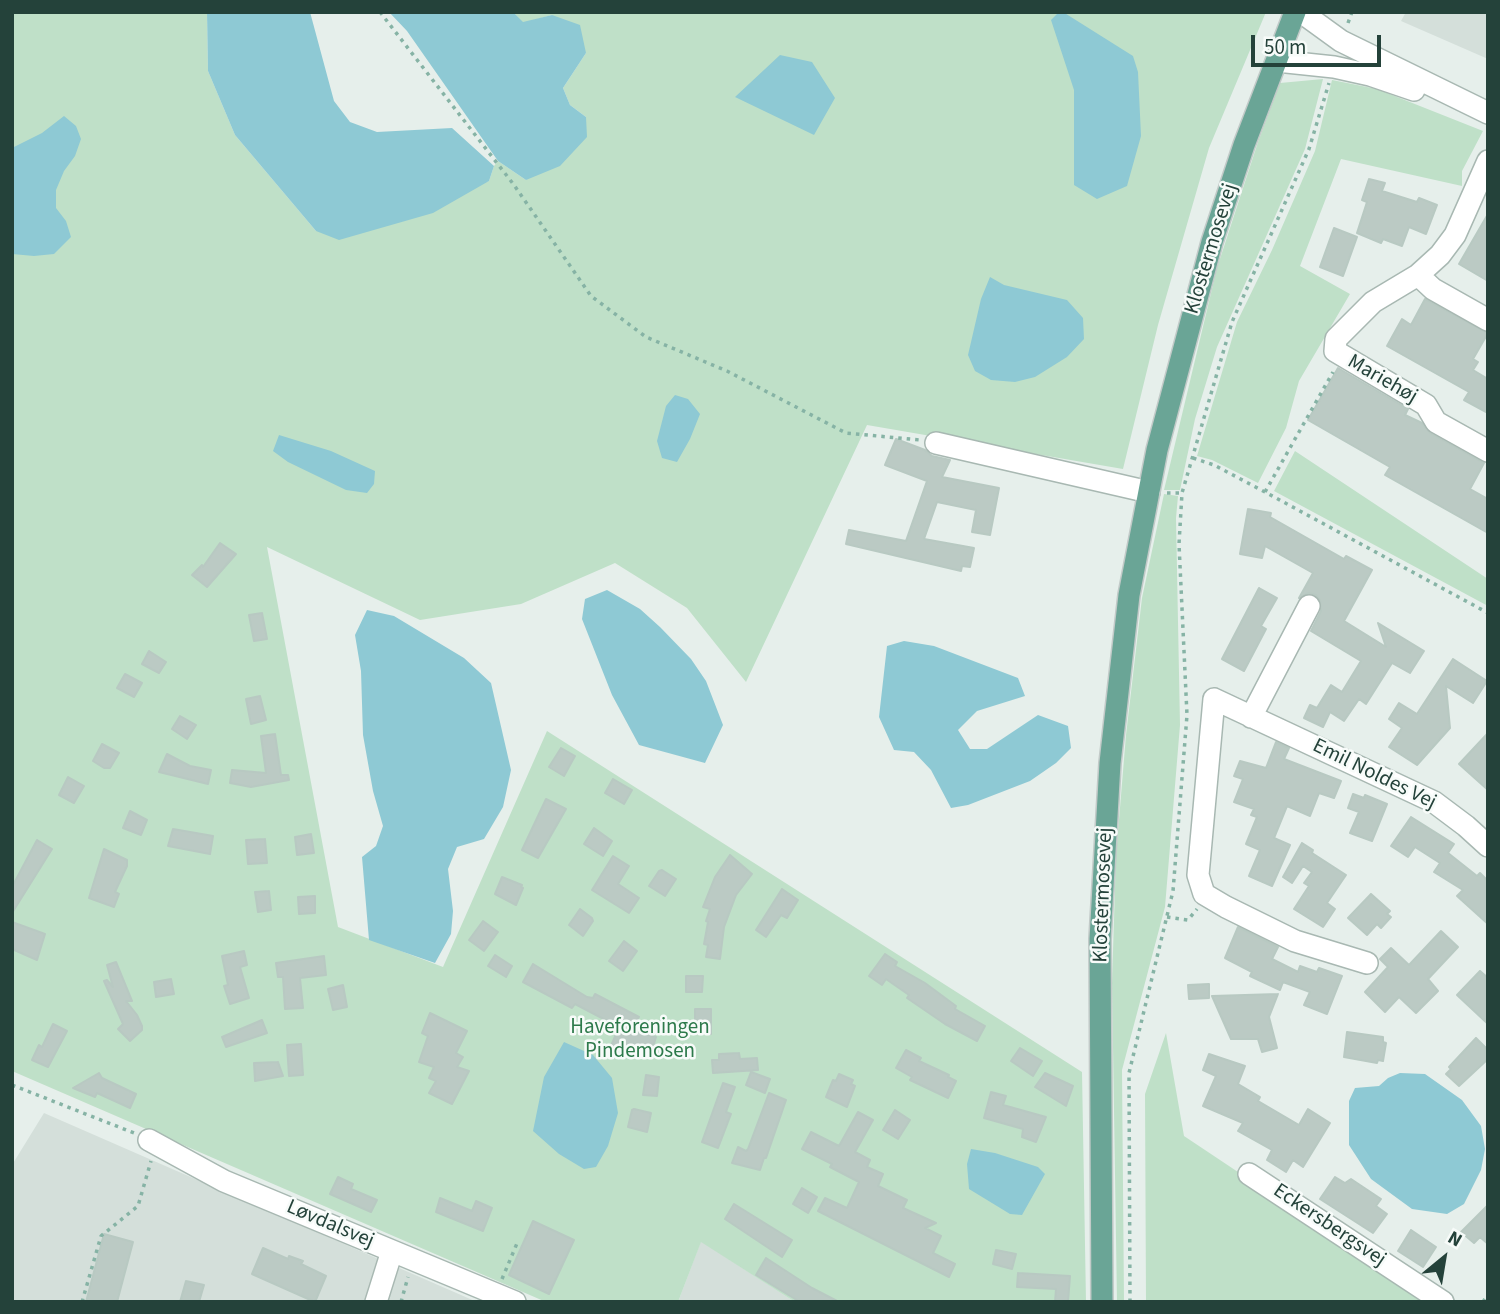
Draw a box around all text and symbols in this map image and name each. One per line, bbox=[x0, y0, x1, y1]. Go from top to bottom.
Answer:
scale bar bbox=[1255, 21, 1384, 65]
text: 50 m bbox=[1264, 32, 1306, 62]
street label: Klostermosevej bbox=[1180, 181, 1244, 317]
street label: Mariehøj bbox=[1342, 350, 1422, 410]
street label: Emil Noldes Vej bbox=[1308, 734, 1440, 816]
street label: Klostermosevej bbox=[1089, 827, 1119, 963]
park label: Haveforeningen Pindemosen bbox=[570, 1015, 710, 1065]
street label: Eckersbergsvej bbox=[1268, 1179, 1390, 1273]
street label: Løvdalsvej bbox=[282, 1195, 378, 1255]
north arrow bbox=[1409, 1223, 1479, 1293]
text: N bbox=[1443, 1225, 1467, 1254]

